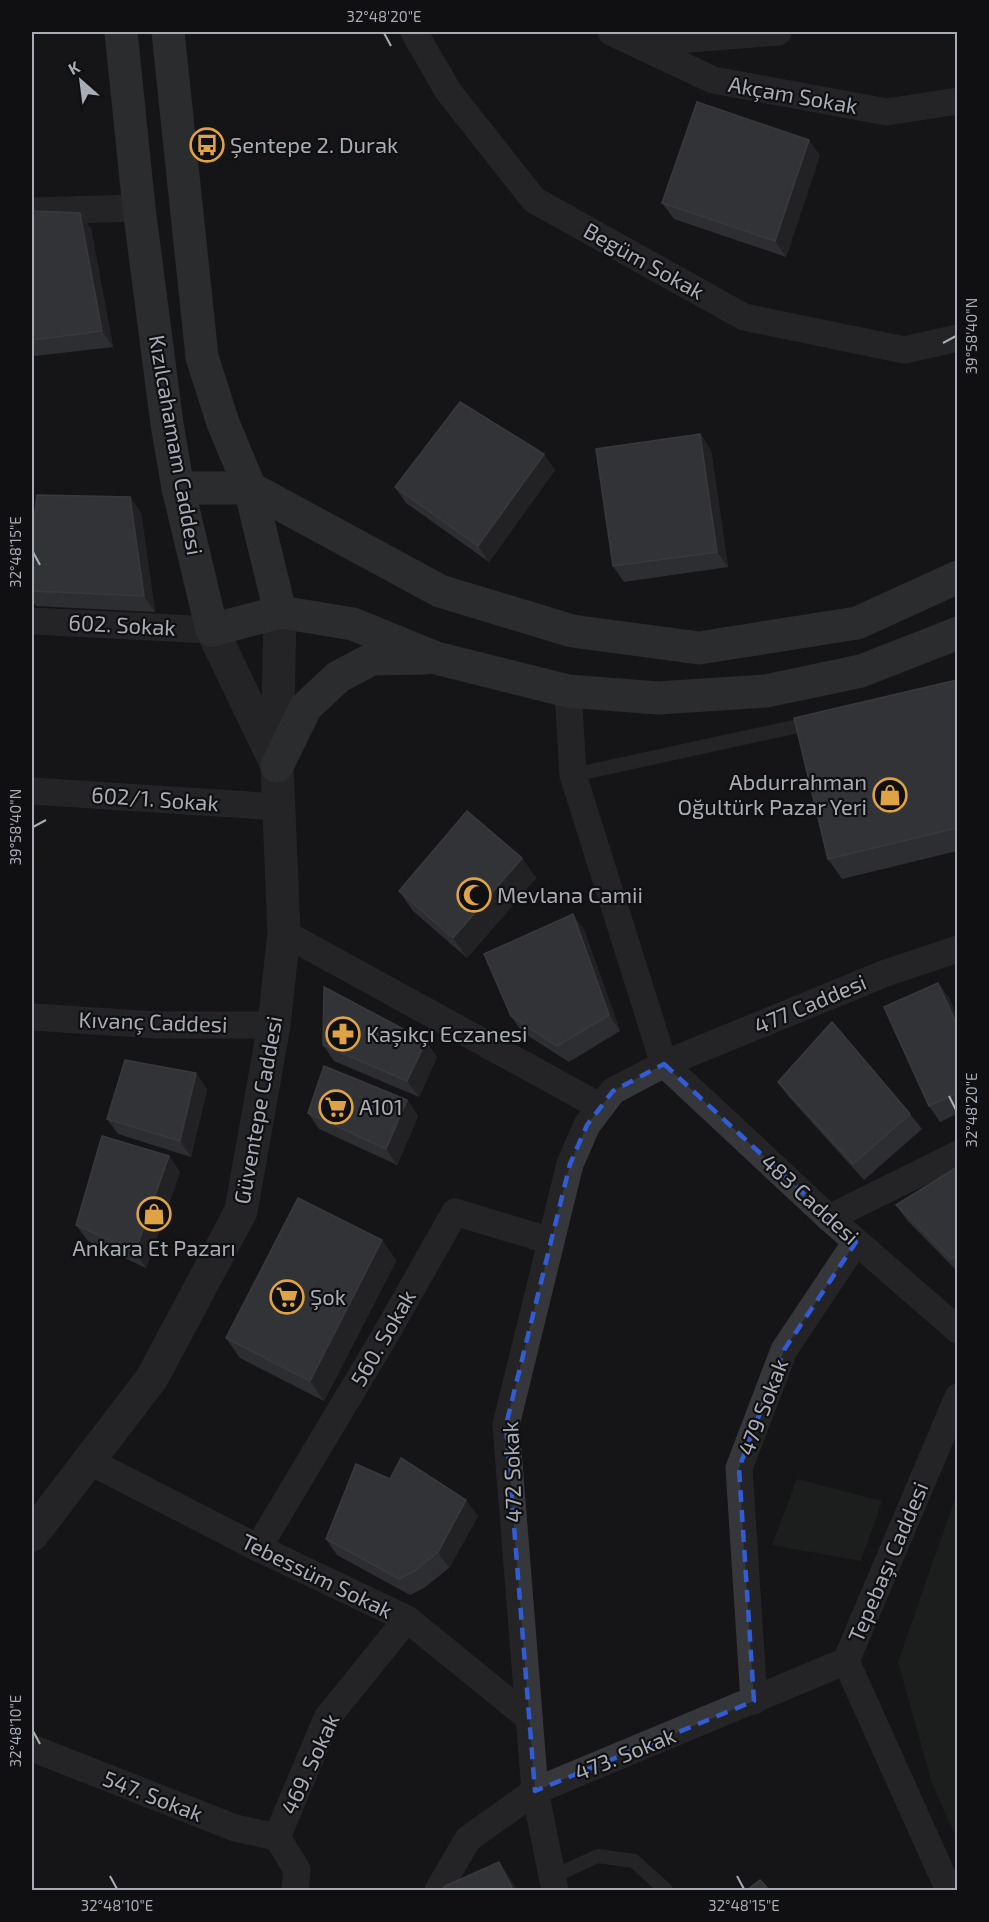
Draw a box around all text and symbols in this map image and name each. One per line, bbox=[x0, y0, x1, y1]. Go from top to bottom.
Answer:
text: 32°48'20"E bbox=[347, 7, 421, 25]
north arrow bbox=[51, 51, 111, 111]
text: K bbox=[65, 56, 83, 78]
street label: Akçam Sokak bbox=[726, 70, 860, 120]
bus stop icon: Şentepe 2. Durak bbox=[189, 127, 225, 163]
place label: Şentepe 2. Durak bbox=[230, 131, 398, 159]
street label: Begüm Sokak bbox=[580, 216, 709, 304]
text: 39°58'40"N bbox=[962, 298, 980, 374]
street label: Kızılcahamam Caddesi bbox=[145, 333, 209, 557]
text: 32°48'15"E bbox=[6, 516, 24, 588]
street label: 602. Sokak bbox=[68, 608, 176, 640]
place label: Abdurrahman Oğultürk Pazar Yeri bbox=[677, 768, 867, 819]
shop icon: Abdurrahman Oğultürk Pazar Yeri bbox=[872, 777, 908, 813]
street label: 602/1. Sokak bbox=[91, 781, 220, 815]
text: 39°58'40"N bbox=[6, 789, 24, 865]
mosque icon: Mevlana Camii bbox=[456, 877, 492, 913]
place label: Mevlana Camii bbox=[497, 881, 643, 907]
street label: 477 Caddesi bbox=[750, 968, 870, 1038]
street label: Kıvanç Caddesi bbox=[78, 1005, 228, 1039]
street label: Güventepe Caddesi bbox=[228, 1014, 286, 1206]
pharmacy icon: Kaşıkçı Eczanesi bbox=[325, 1016, 361, 1052]
place label: Kaşıkçı Eczanesi bbox=[366, 1020, 527, 1048]
text: 32°48'20"E bbox=[962, 1073, 980, 1147]
supermarket icon: A101 bbox=[318, 1089, 354, 1125]
place label: A101 bbox=[359, 1093, 403, 1119]
street label: 483 Caddesi bbox=[757, 1148, 865, 1249]
shop icon: Ankara Et Pazarı bbox=[136, 1196, 172, 1232]
place label: Ankara Et Pazarı bbox=[72, 1234, 236, 1260]
supermarket icon: Şok bbox=[269, 1279, 305, 1315]
place label: Şok bbox=[310, 1283, 346, 1311]
street label: 560. Sokak bbox=[344, 1285, 420, 1390]
street label: 479 Sokak bbox=[732, 1355, 792, 1459]
street label: 472 Sokak bbox=[496, 1421, 526, 1523]
street label: Tepebaşı Caddesi bbox=[842, 1478, 934, 1646]
street label: Tebessüm Sokak bbox=[238, 1527, 397, 1623]
text: 32°48'10"E bbox=[6, 1695, 24, 1767]
street label: 469. Sokak bbox=[274, 1709, 344, 1818]
street label: 473. Sokak bbox=[570, 1721, 679, 1785]
street label: 547. Sokak bbox=[100, 1764, 207, 1826]
text: 32°48'10"E bbox=[81, 1896, 153, 1914]
text: 32°48'15"E bbox=[708, 1896, 780, 1914]

